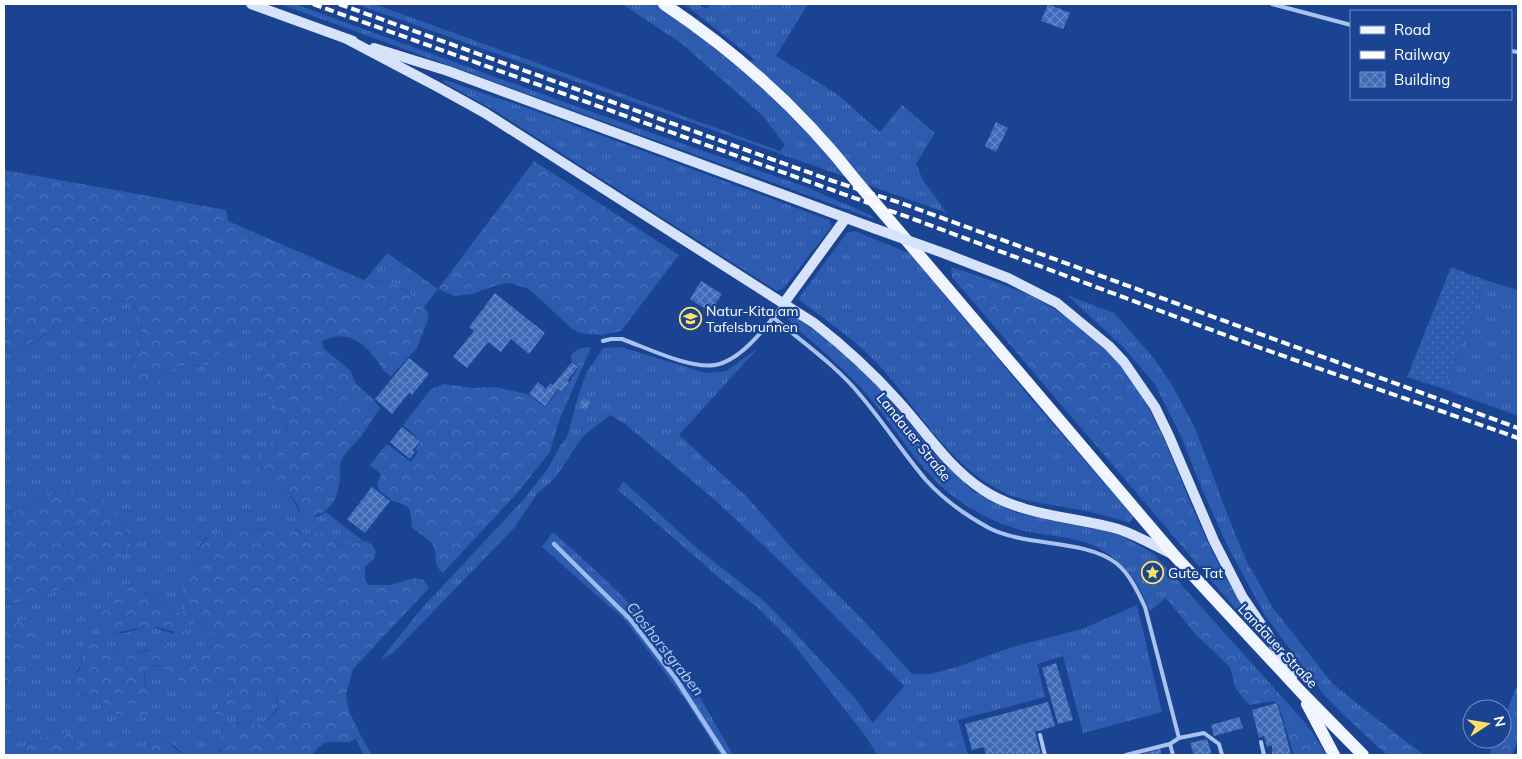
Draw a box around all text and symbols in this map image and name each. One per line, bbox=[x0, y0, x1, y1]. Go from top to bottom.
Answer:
legend bbox=[1350, 10, 1512, 100]
text: Road bbox=[1394, 20, 1431, 39]
text: Railway bbox=[1394, 45, 1450, 64]
text: Building bbox=[1394, 70, 1450, 89]
place label: Natur-Kita am Tafelsbrunnen bbox=[706, 302, 798, 336]
school or university icon: Natur-Kita am Tafelsbrunnen bbox=[678, 307, 702, 331]
street label: Landauer Straße bbox=[873, 389, 955, 485]
place icon: Gute Tat bbox=[1140, 561, 1164, 585]
place label: Gute Tat bbox=[1168, 564, 1223, 582]
water label: Closhorstgraben bbox=[623, 598, 708, 700]
street label: Landauer Straße bbox=[1234, 600, 1322, 692]
north arrow bbox=[1462, 699, 1512, 749]
text: N bbox=[1490, 714, 1510, 728]

